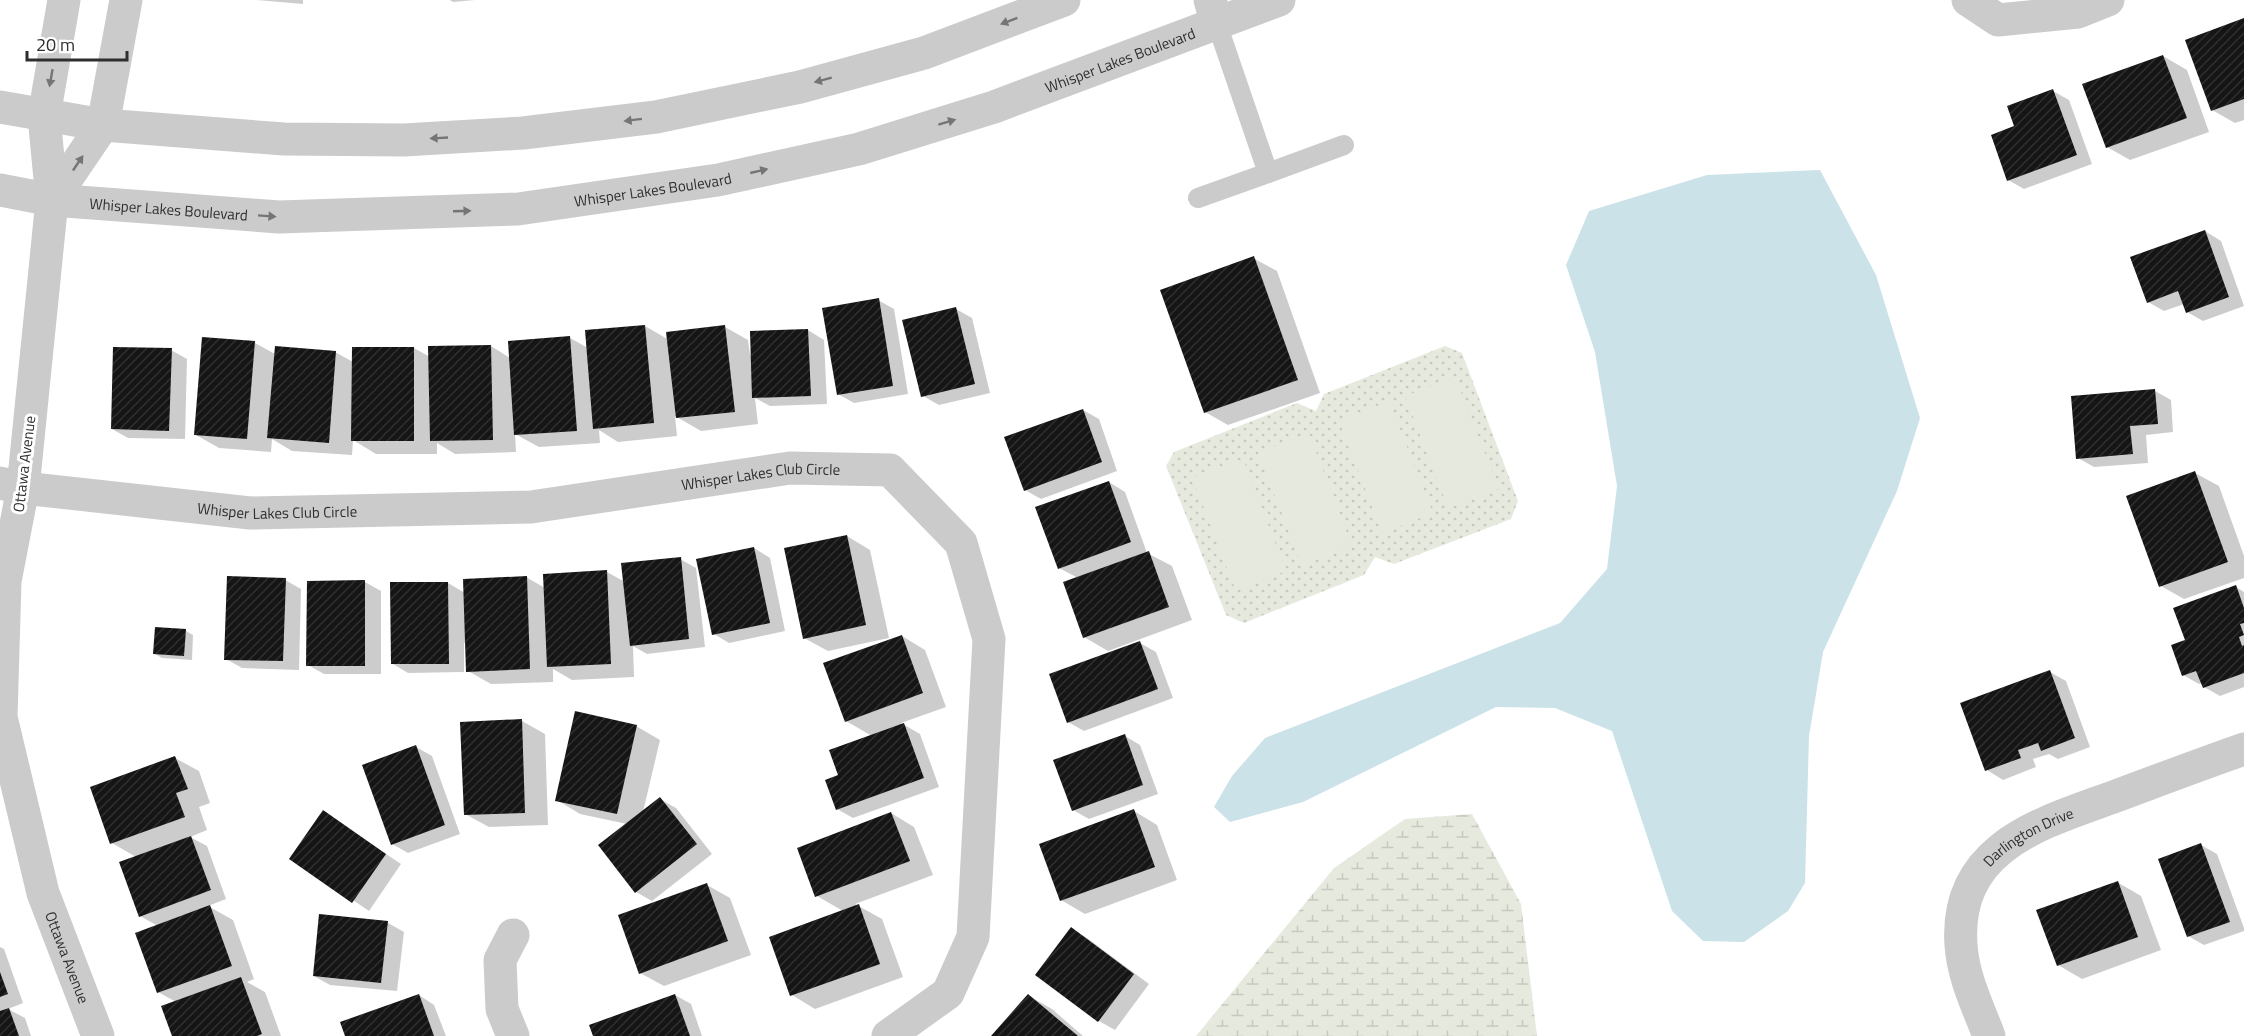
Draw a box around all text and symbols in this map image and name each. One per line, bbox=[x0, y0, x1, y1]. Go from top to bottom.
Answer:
one-way arrow bbox=[1000, 16, 1018, 26]
street label: Whisper Lakes Boulevard bbox=[1041, 21, 1198, 98]
scale bar bbox=[27, 24, 128, 62]
text: 20 m bbox=[36, 31, 75, 58]
one-way arrow bbox=[46, 69, 55, 88]
one-way arrow bbox=[814, 76, 833, 86]
one-way arrow bbox=[623, 115, 642, 125]
one-way arrow bbox=[938, 117, 956, 126]
one-way arrow bbox=[429, 133, 448, 142]
one-way arrow bbox=[72, 155, 84, 171]
street label: Whisper Lakes Boulevard bbox=[573, 166, 734, 212]
one-way arrow bbox=[749, 166, 768, 176]
street label: Whisper Lakes Boulevard bbox=[89, 191, 249, 226]
one-way arrow bbox=[452, 206, 471, 216]
one-way arrow bbox=[257, 211, 276, 221]
street label: Ottawa Avenue bbox=[7, 414, 41, 514]
street label: Whisper Lakes Club Circle bbox=[680, 456, 840, 496]
street label: Whisper Lakes Club Circle bbox=[196, 496, 357, 525]
street label: Darlington Drive bbox=[1977, 801, 2077, 872]
street label: Ottawa Avenue bbox=[40, 908, 96, 1007]

